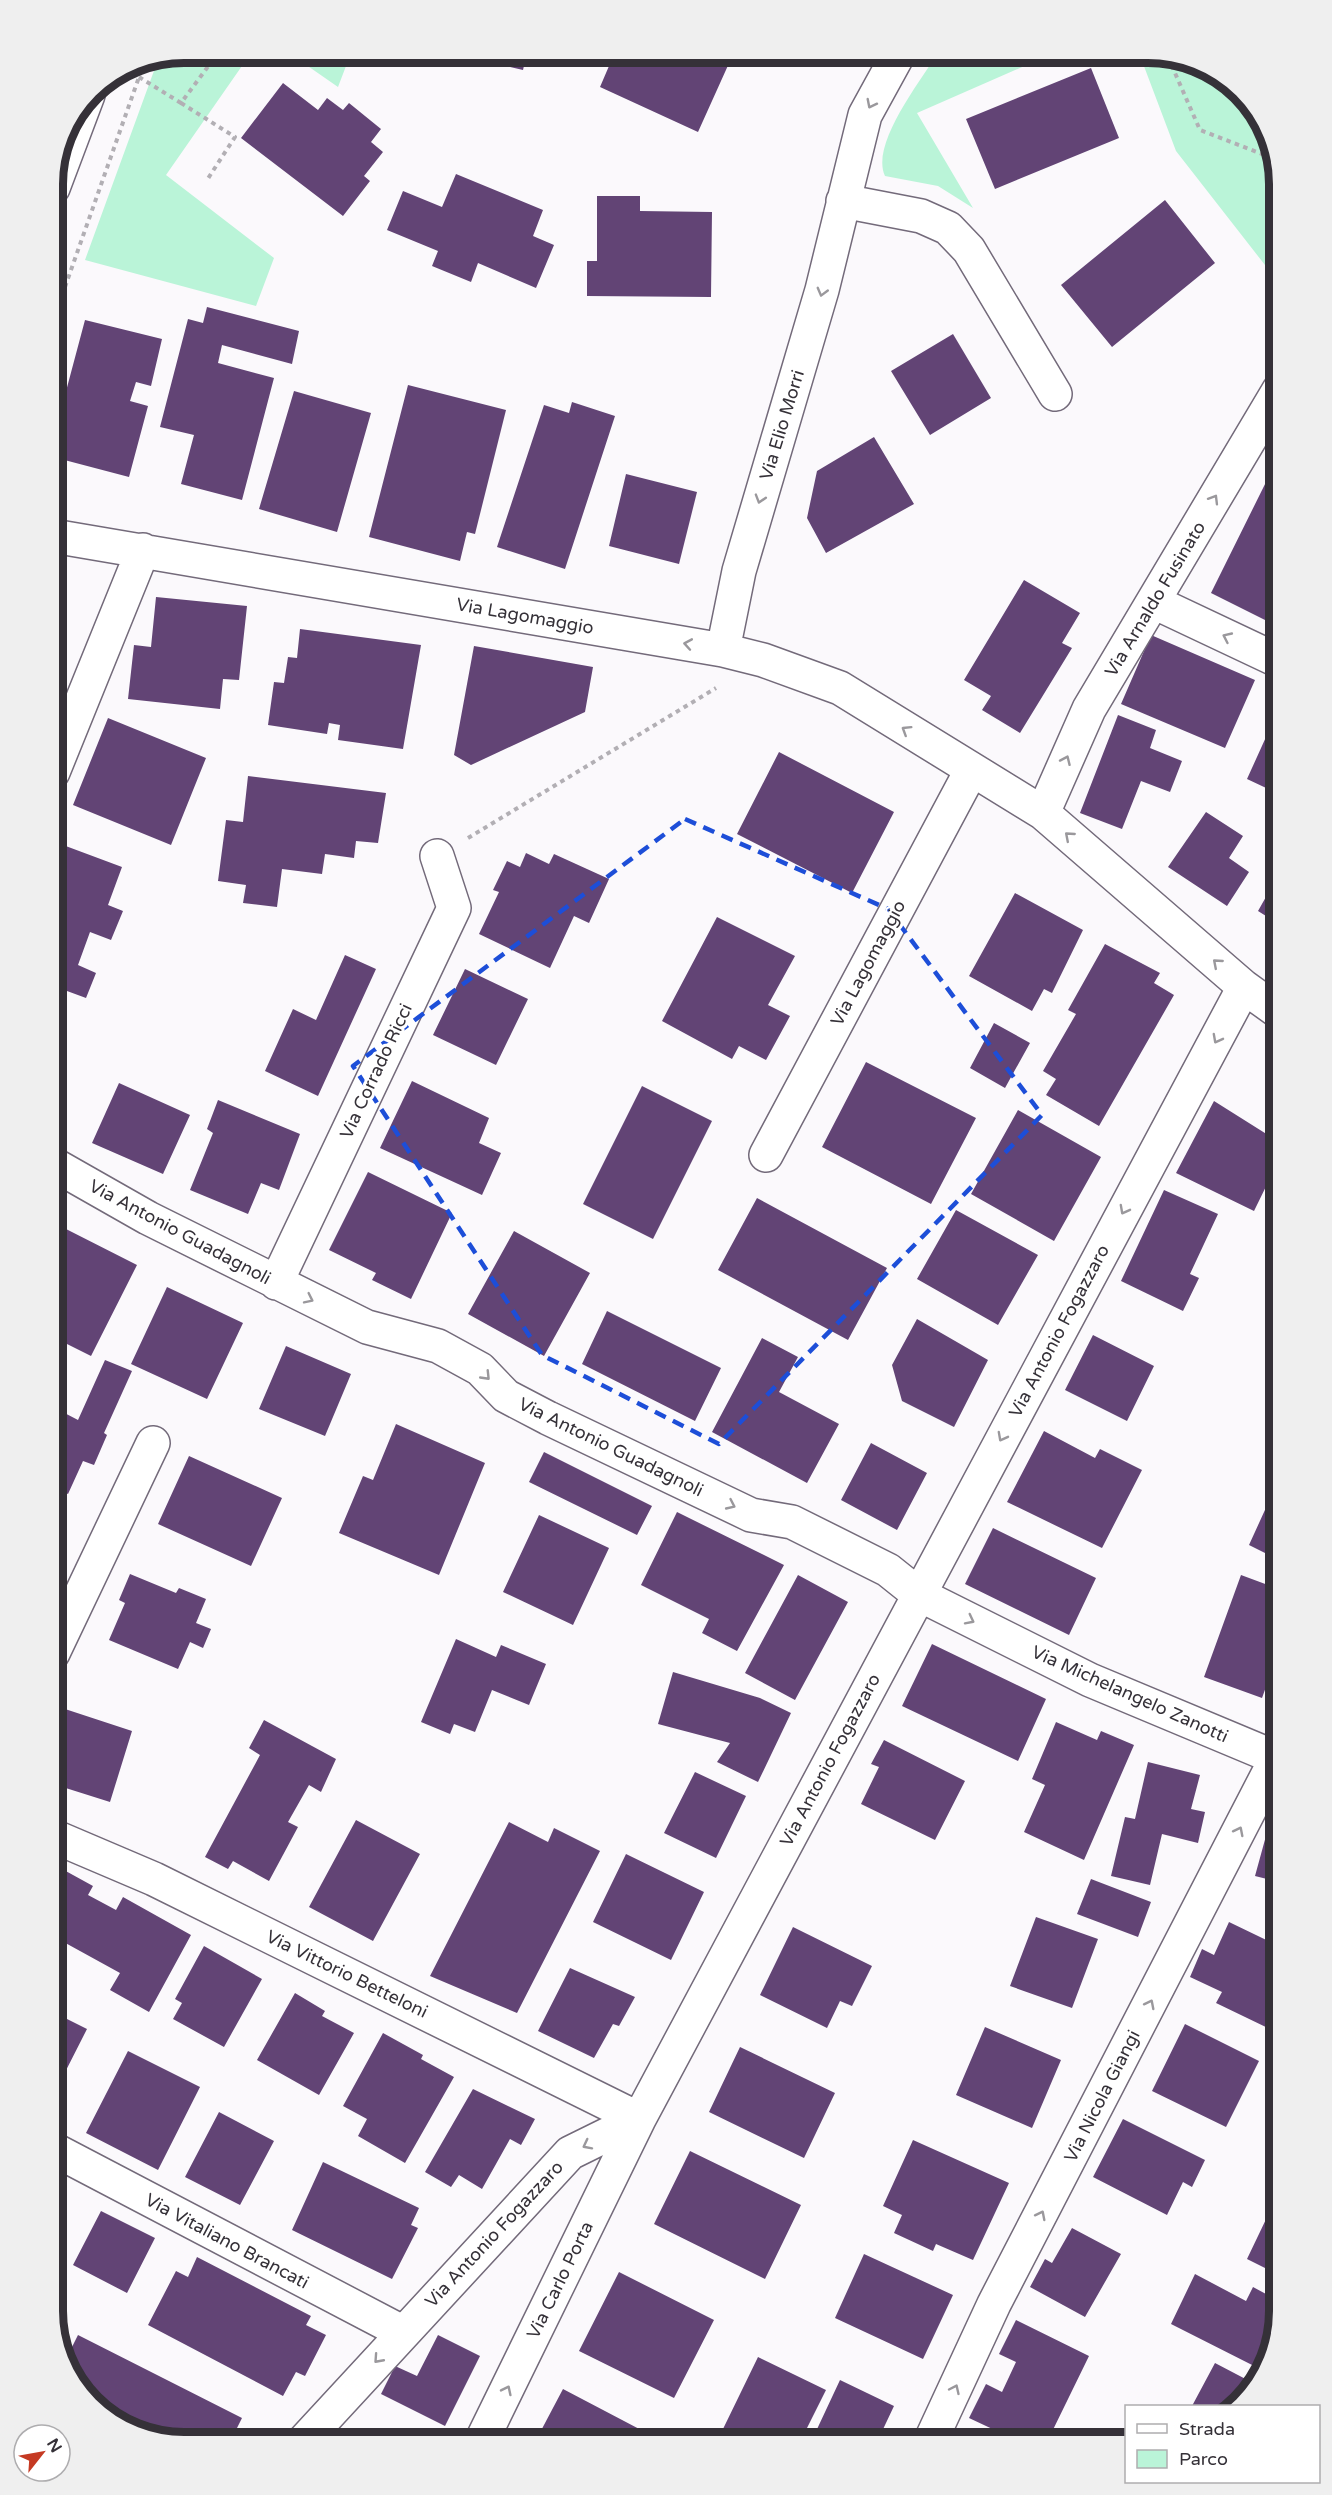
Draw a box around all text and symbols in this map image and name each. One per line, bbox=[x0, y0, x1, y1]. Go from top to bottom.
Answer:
one-way arrow bbox=[867, 97, 878, 108]
one-way arrow bbox=[816, 287, 829, 297]
street label: Via Elio Morri bbox=[755, 367, 809, 483]
one-way arrow bbox=[755, 493, 767, 504]
one-way arrow bbox=[1207, 495, 1219, 505]
street label: Via Arnaldo Fusinato bbox=[1100, 517, 1210, 681]
street label: Via Lagomaggio bbox=[455, 593, 595, 639]
one-way arrow bbox=[1222, 632, 1233, 644]
one-way arrow bbox=[683, 638, 693, 650]
one-way arrow bbox=[902, 725, 912, 737]
one-way arrow bbox=[1059, 755, 1071, 766]
one-way arrow bbox=[1065, 832, 1076, 843]
street label: Via Lagomaggio bbox=[826, 896, 910, 1030]
one-way arrow bbox=[1213, 959, 1224, 970]
street label: Via Corrado Ricci bbox=[335, 1000, 417, 1142]
one-way arrow bbox=[1213, 1032, 1224, 1043]
street label: Via Antonio Guadagnoli bbox=[85, 1175, 275, 1289]
one-way arrow bbox=[1120, 1204, 1131, 1215]
street label: Via Antonio Fogazzaro bbox=[1004, 1241, 1114, 1421]
one-way arrow bbox=[302, 1292, 313, 1303]
one-way arrow bbox=[479, 1368, 490, 1379]
street label: Via Antonio Guadagnoli bbox=[515, 1393, 707, 1501]
one-way arrow bbox=[998, 1431, 1009, 1442]
one-way arrow bbox=[725, 1498, 736, 1510]
one-way arrow bbox=[964, 1613, 975, 1624]
street label: Via Michelangelo Zanotti bbox=[1028, 1641, 1232, 1747]
street label: Via Antonio Fogazzaro bbox=[775, 1670, 885, 1850]
one-way arrow bbox=[1232, 1826, 1244, 1837]
street label: Via Vittorio Betteloni bbox=[263, 1925, 431, 2023]
one-way arrow bbox=[1143, 2000, 1154, 2010]
street label: Via Nicola Giangi bbox=[1059, 2026, 1145, 2166]
one-way arrow bbox=[582, 2138, 593, 2149]
street label: Via Antonio Fogazzaro bbox=[420, 2156, 568, 2312]
street label: Via Vitaliano Brancati bbox=[141, 2189, 313, 2293]
one-way arrow bbox=[1034, 2210, 1045, 2221]
street label: Via Carlo Porta bbox=[522, 2218, 598, 2342]
one-way arrow bbox=[374, 2352, 385, 2363]
one-way arrow bbox=[500, 2385, 511, 2396]
one-way arrow bbox=[947, 2385, 959, 2396]
legend bbox=[1125, 2405, 1320, 2483]
text: Strada bbox=[1179, 2418, 1235, 2440]
north arrow bbox=[12, 2423, 72, 2483]
text: N bbox=[42, 2435, 66, 2456]
text: Parco bbox=[1179, 2448, 1228, 2470]

